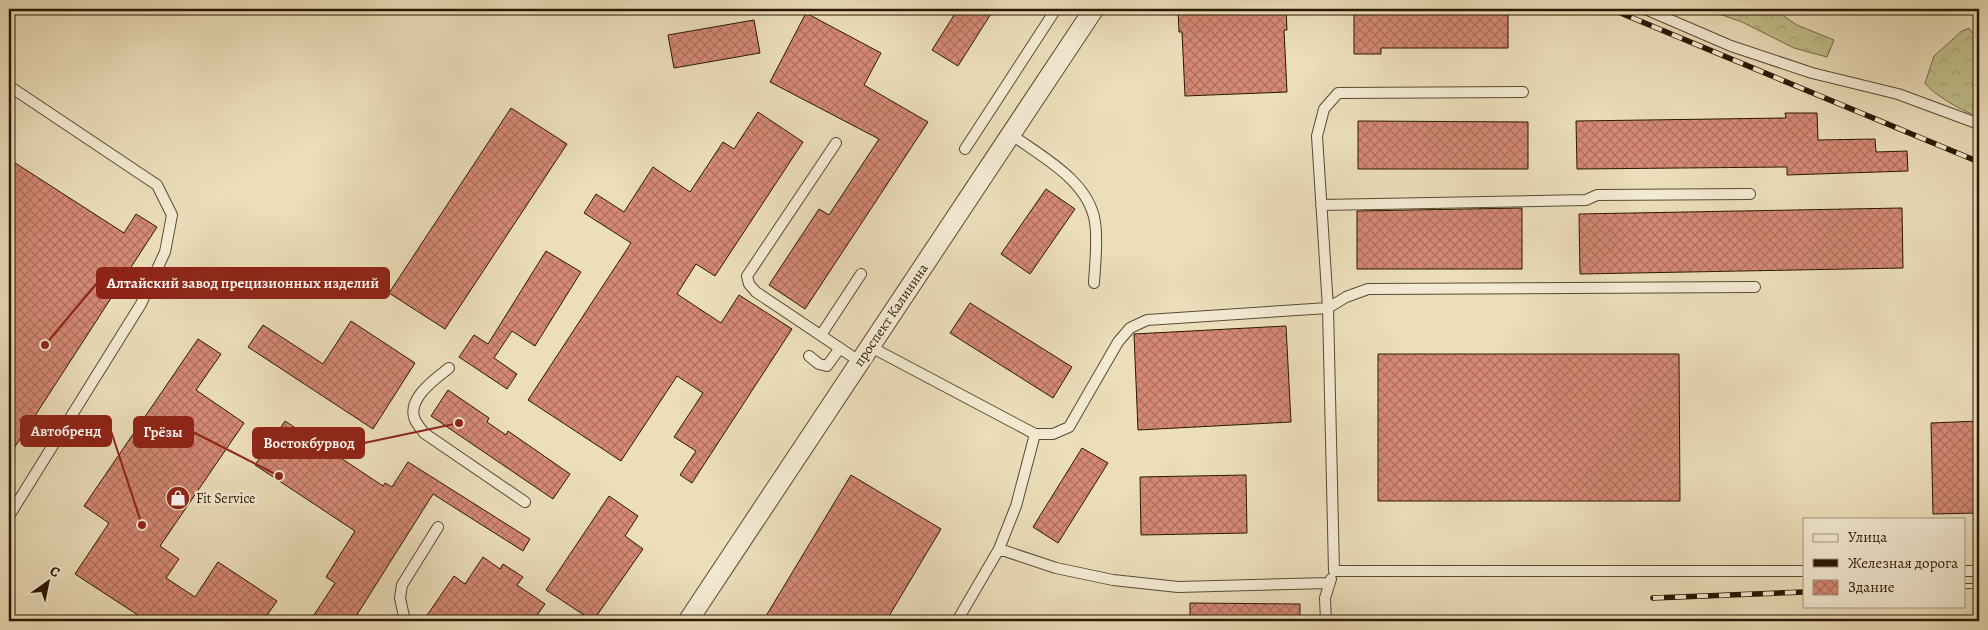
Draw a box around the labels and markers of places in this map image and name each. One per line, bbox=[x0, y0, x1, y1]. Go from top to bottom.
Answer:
callout: Алтайский завод прецизионных изделий bbox=[97, 268, 389, 298]
callout: Автобренд bbox=[21, 416, 111, 446]
callout: Грёзы bbox=[134, 417, 193, 447]
callout: Востокбурвод bbox=[253, 428, 364, 458]
shop icon: Fit Service bbox=[165, 485, 191, 511]
place label: Fit Service bbox=[196, 489, 255, 508]

